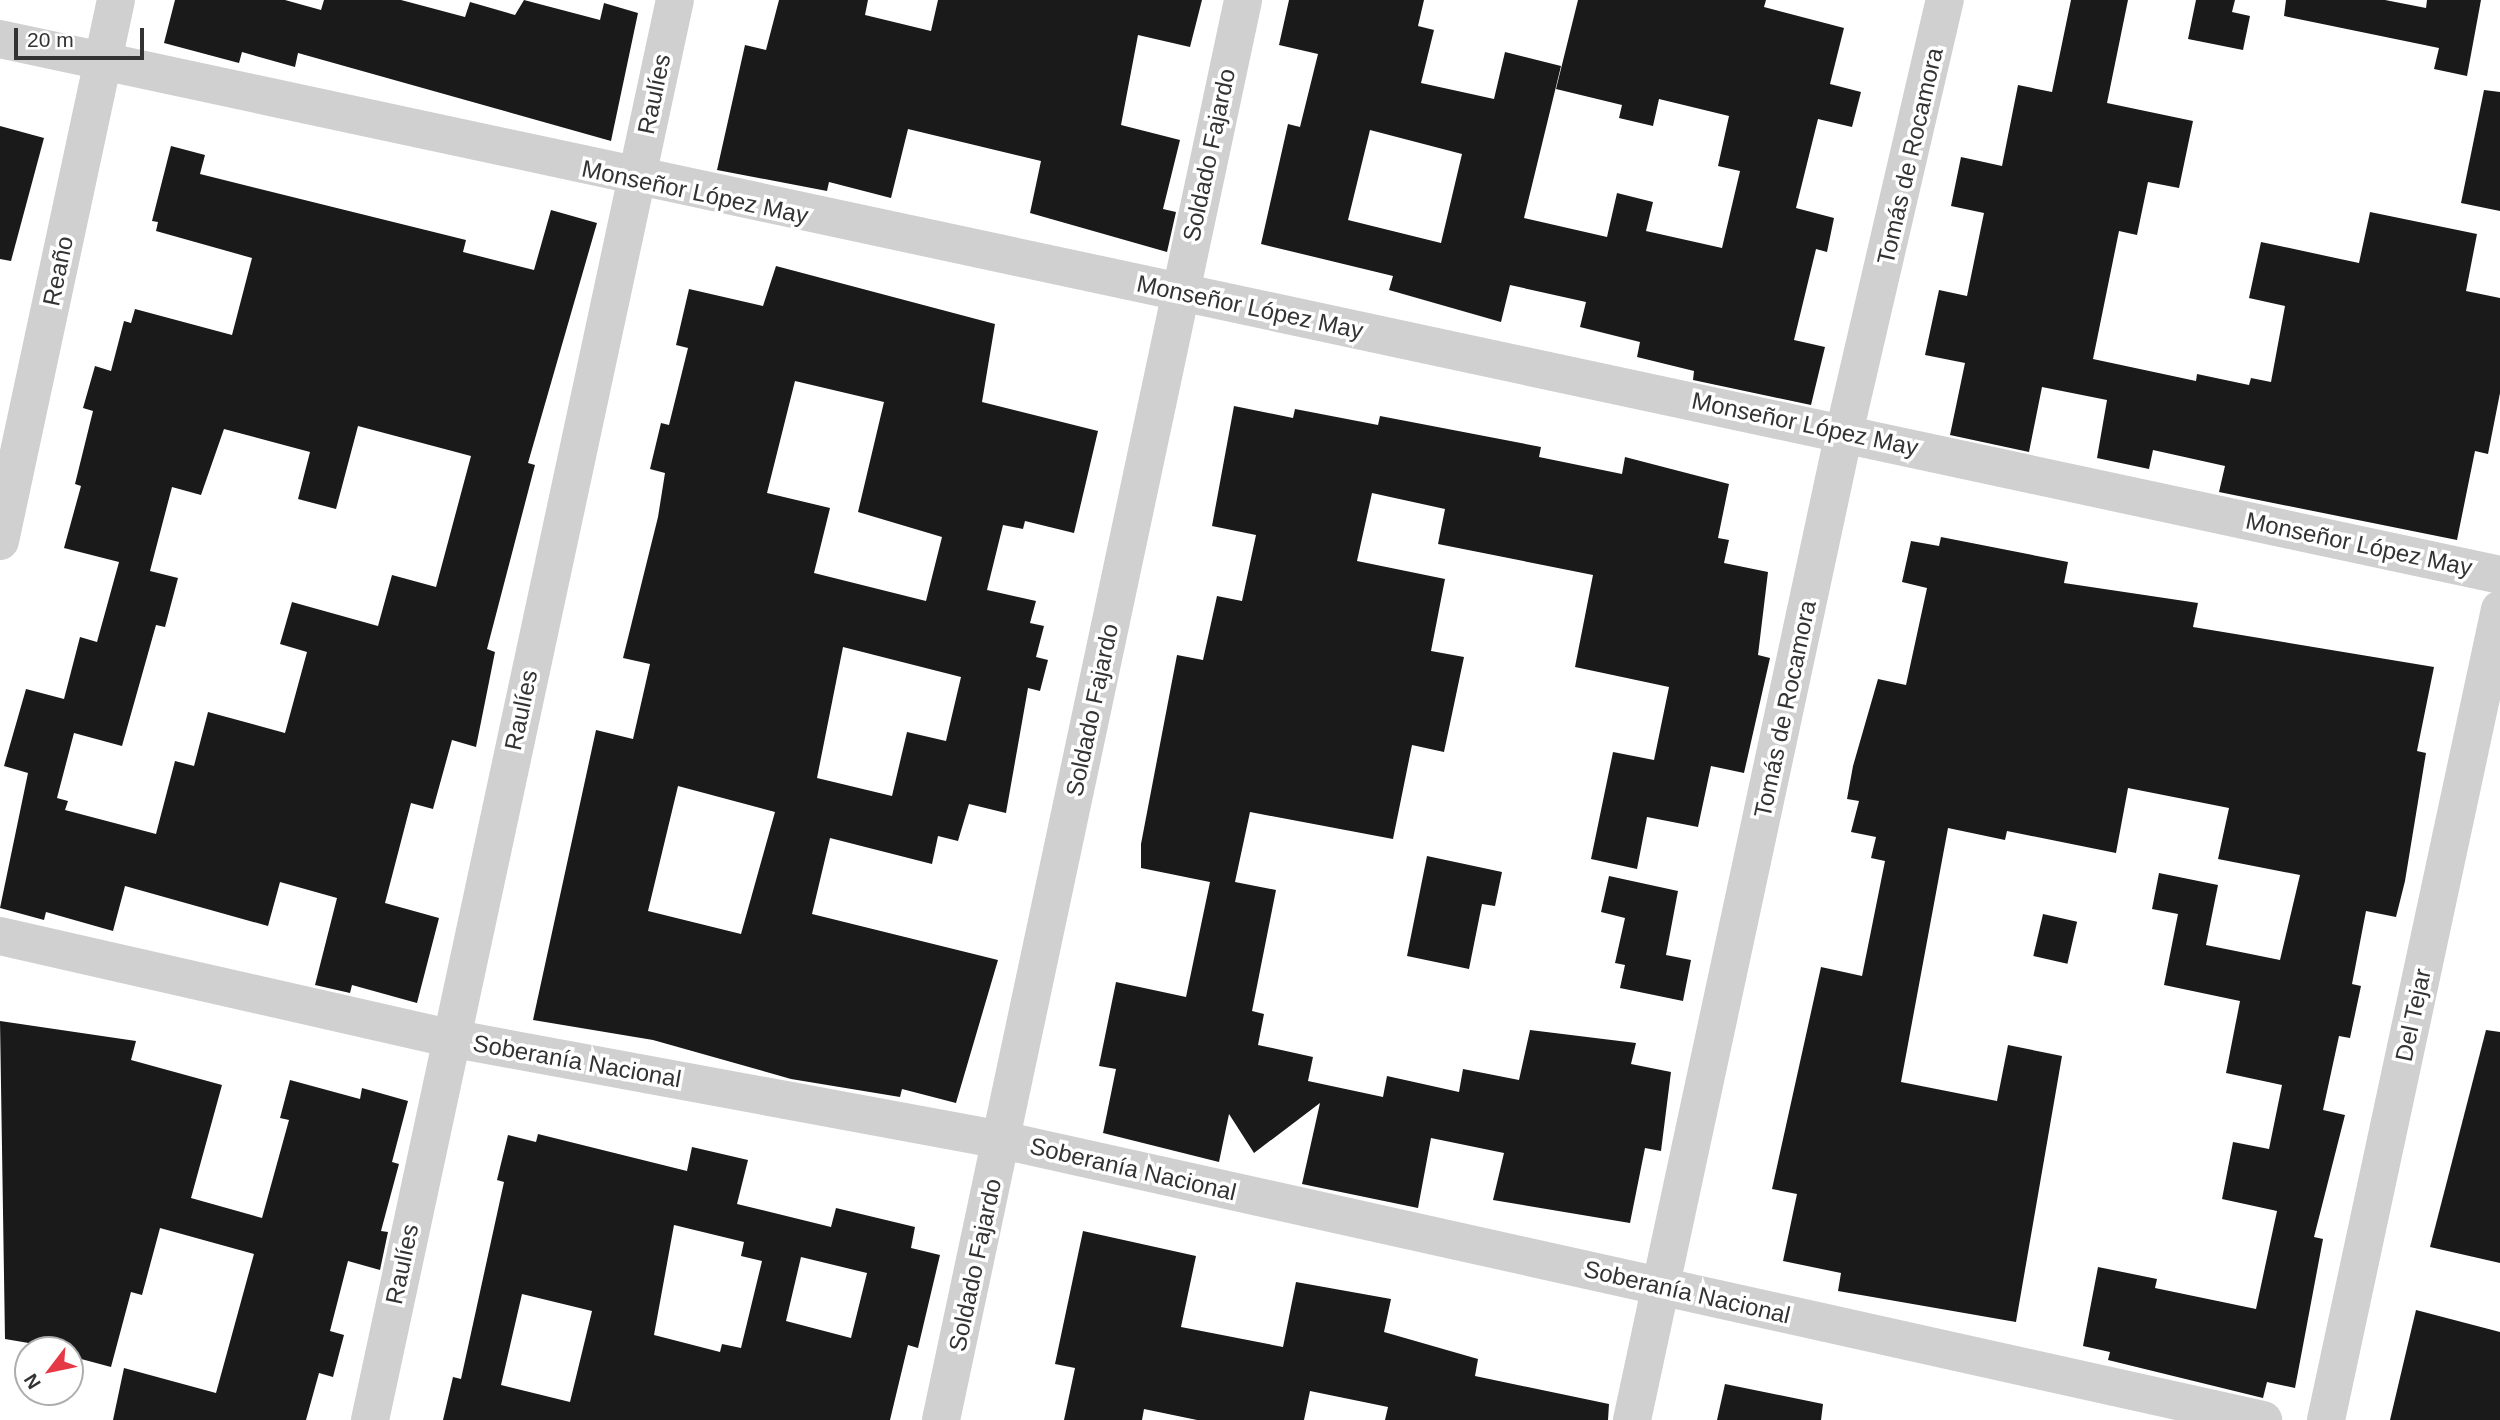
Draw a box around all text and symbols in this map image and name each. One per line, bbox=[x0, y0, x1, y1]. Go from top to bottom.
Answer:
scale bar bbox=[18, 14, 147, 58]
text: 20 m bbox=[27, 28, 74, 51]
street label: Tomás de Rocamora bbox=[1871, 45, 1949, 267]
street label: Raulíes bbox=[631, 51, 677, 137]
street label: Soldado Fajardo bbox=[1177, 66, 1241, 244]
street label: Monseñor López May bbox=[579, 154, 811, 230]
street label: Reaño bbox=[37, 233, 79, 309]
street label: Monseñor López May bbox=[1134, 269, 1366, 345]
street label: Monseñor López May bbox=[1689, 386, 1921, 462]
street label: Monseñor López May bbox=[2243, 506, 2475, 582]
street label: Tomás de Rocamora bbox=[1748, 598, 1822, 820]
street label: Soldado Fajardo bbox=[1060, 621, 1124, 799]
street label: Raulíes bbox=[498, 667, 544, 753]
street label: Del Tejar bbox=[2389, 966, 2437, 1064]
street label: Soberanía Nacional bbox=[471, 1029, 683, 1093]
street label: Soberanía Nacional bbox=[1027, 1131, 1239, 1207]
street label: Soldado Fajardo bbox=[943, 1176, 1007, 1354]
street label: Raulíes bbox=[379, 1221, 425, 1307]
street label: Soberanía Nacional bbox=[1581, 1254, 1793, 1330]
north arrow bbox=[14, 1336, 84, 1406]
text: N bbox=[20, 1370, 45, 1393]

